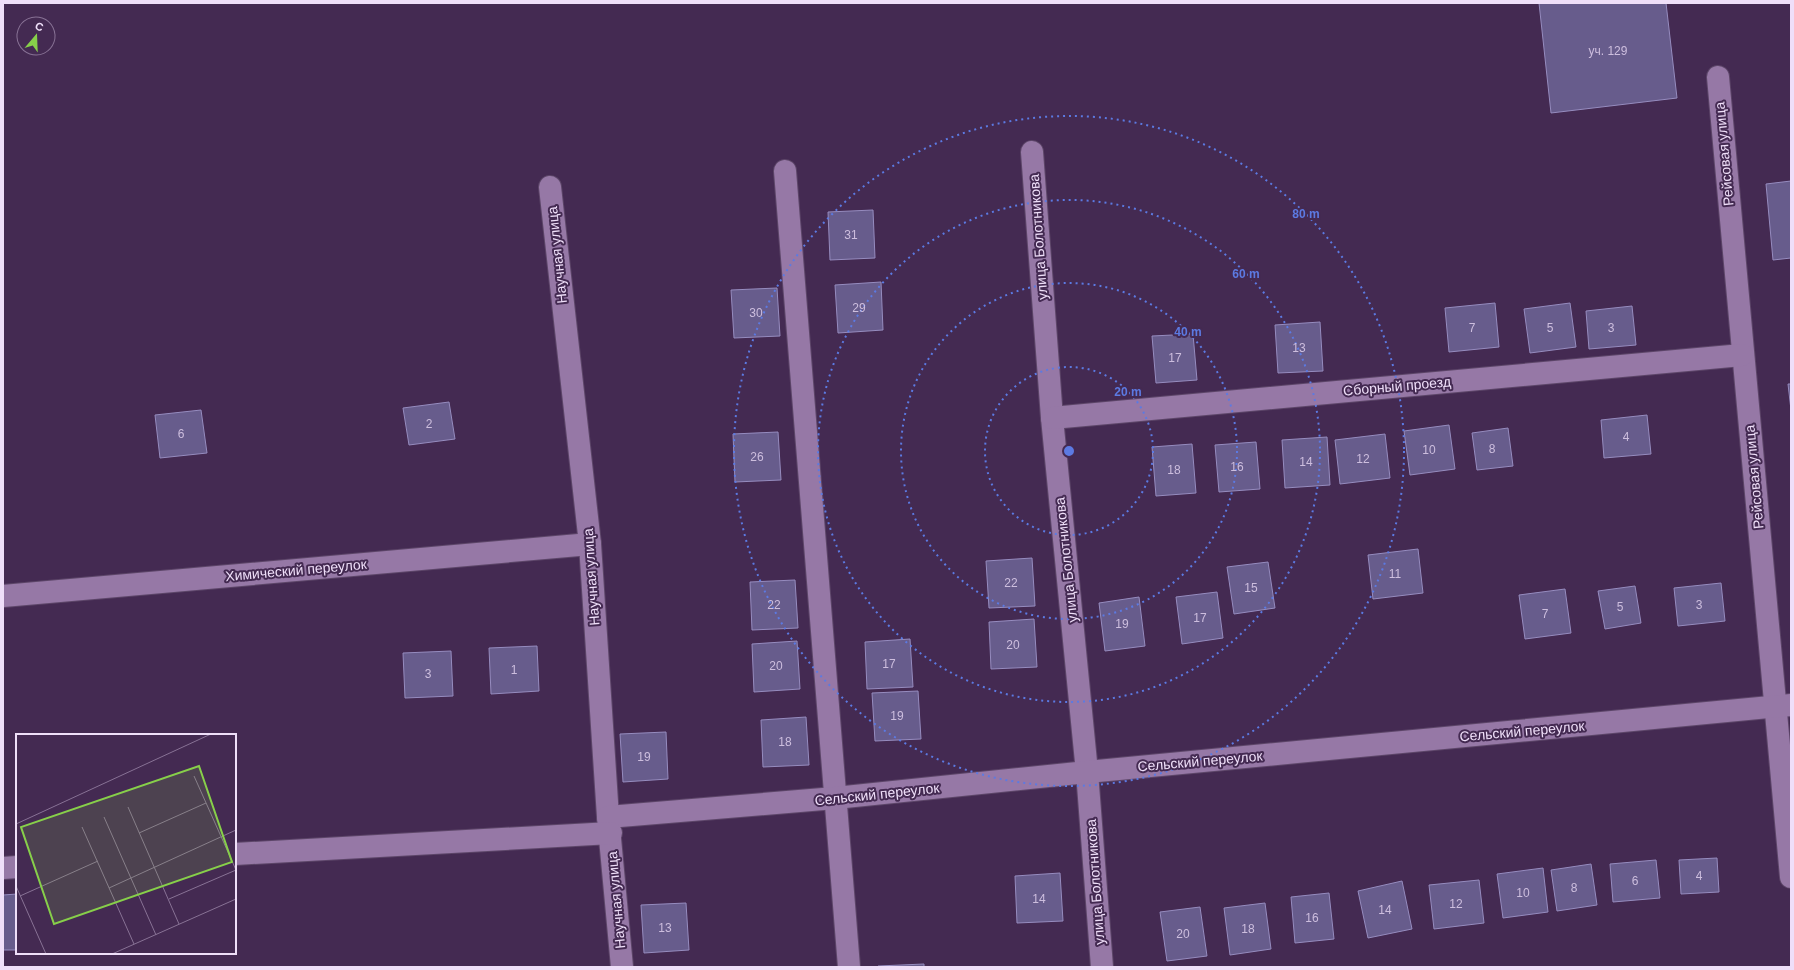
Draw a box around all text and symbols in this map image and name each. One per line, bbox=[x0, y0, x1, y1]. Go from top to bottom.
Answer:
north arrow bbox=[16, 16, 56, 56]
text: С bbox=[34, 20, 45, 34]
house number: уч. 129 bbox=[1589, 44, 1628, 58]
street label: Рейсовая улица bbox=[1711, 101, 1737, 207]
street label: улица Болотникова bbox=[1026, 173, 1050, 300]
street label: Научная улица bbox=[544, 205, 570, 304]
text: 80 m bbox=[1292, 207, 1320, 221]
house number: 31 bbox=[844, 228, 858, 242]
text: 60 m bbox=[1232, 267, 1260, 281]
house number: 29 bbox=[852, 301, 866, 315]
house number: 30 bbox=[749, 306, 763, 320]
house number: 7 bbox=[1469, 321, 1476, 335]
house number: 5 bbox=[1547, 321, 1554, 335]
house number: 3 bbox=[1608, 321, 1615, 335]
text: 40 m bbox=[1174, 325, 1202, 339]
house number: 13 bbox=[1292, 341, 1306, 355]
house number: 17 bbox=[1168, 351, 1182, 365]
street label: Сборный проезд bbox=[1342, 373, 1452, 399]
text: 20 m bbox=[1114, 385, 1142, 399]
house number: 2 bbox=[426, 417, 433, 431]
street label: Рейсовая улица bbox=[1741, 424, 1767, 530]
house number: 6 bbox=[178, 427, 185, 441]
house number: 4 bbox=[1623, 430, 1630, 444]
house number: 8 bbox=[1489, 442, 1496, 456]
house number: 10 bbox=[1422, 443, 1436, 457]
centre of rings bbox=[1062, 444, 1076, 458]
house number: 26 bbox=[750, 450, 764, 464]
house number: 12 bbox=[1356, 452, 1370, 466]
house number: 14 bbox=[1299, 455, 1313, 469]
house number: 16 bbox=[1230, 460, 1244, 474]
house number: 18 bbox=[1167, 463, 1181, 477]
street label: улица Болотникова bbox=[1051, 496, 1081, 623]
street label: Научная улица bbox=[580, 528, 602, 626]
street label: Химический переулок bbox=[225, 556, 368, 584]
house number: 11 bbox=[1389, 567, 1402, 581]
house number: 22 bbox=[1004, 576, 1018, 590]
house number: 15 bbox=[1244, 581, 1258, 595]
house number: 22 bbox=[767, 598, 781, 612]
house number: 3 bbox=[1696, 598, 1703, 612]
house number: 5 bbox=[1617, 600, 1624, 614]
house number: 7 bbox=[1542, 607, 1549, 621]
house number: 17 bbox=[1193, 611, 1207, 625]
house number: 19 bbox=[1115, 617, 1129, 631]
house number: 20 bbox=[1006, 638, 1020, 652]
house number: 17 bbox=[882, 657, 896, 671]
house number: 20 bbox=[769, 659, 783, 673]
house number: 1 bbox=[511, 663, 518, 677]
house number: 3 bbox=[425, 667, 432, 681]
house number: 19 bbox=[890, 709, 904, 723]
street label: Сельский переулок bbox=[1459, 717, 1586, 744]
inset map bbox=[16, 734, 236, 954]
house number: 18 bbox=[778, 735, 792, 749]
street label: Сельский переулок bbox=[1137, 747, 1264, 774]
house number: 19 bbox=[637, 750, 651, 764]
street label: Сельский переулок bbox=[814, 779, 941, 809]
street label: улица Болотникова bbox=[1083, 818, 1107, 945]
street label: Научная улица bbox=[604, 851, 628, 949]
house number: 4 bbox=[1696, 869, 1703, 883]
house number: 6 bbox=[1632, 874, 1639, 888]
house number: 8 bbox=[1571, 881, 1578, 895]
house number: 10 bbox=[1516, 886, 1530, 900]
house number: 14 bbox=[1032, 892, 1046, 906]
house number: 12 bbox=[1449, 897, 1463, 911]
house number: 14 bbox=[1378, 903, 1392, 917]
house number: 16 bbox=[1305, 911, 1319, 925]
house number: 13 bbox=[658, 921, 672, 935]
house number: 18 bbox=[1241, 922, 1255, 936]
house number: 20 bbox=[1176, 927, 1190, 941]

